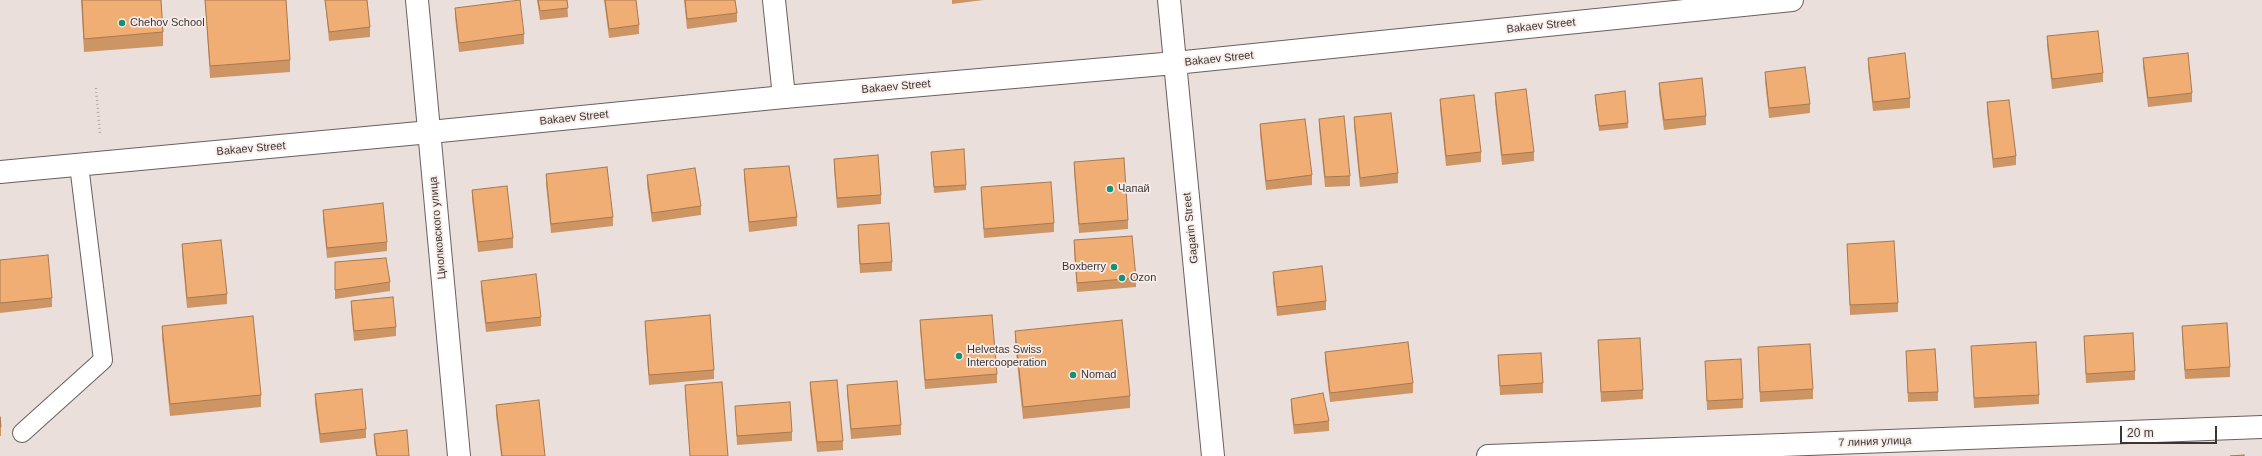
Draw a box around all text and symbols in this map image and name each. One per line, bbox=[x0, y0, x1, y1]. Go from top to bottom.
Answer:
place label: Chehov School bbox=[130, 16, 205, 30]
street label: Bakaev Street bbox=[1506, 16, 1576, 36]
marker: Chehov School bbox=[117, 18, 127, 28]
street label: Bakaev Street bbox=[1184, 49, 1254, 69]
street label: Bakaev Street bbox=[861, 77, 931, 97]
street label: Bakaev Street bbox=[539, 108, 609, 128]
street label: Bakaev Street bbox=[216, 139, 286, 159]
street label: Циолковского улица bbox=[427, 176, 449, 280]
place label: Чапай bbox=[1118, 182, 1150, 196]
marker: Чапай bbox=[1105, 184, 1115, 194]
street label: Gagarin Street bbox=[1181, 192, 1201, 264]
place label: Boxberry bbox=[1062, 260, 1106, 274]
marker: Boxberry bbox=[1109, 262, 1119, 272]
place label: Ozon bbox=[1130, 271, 1156, 285]
marker: Ozon bbox=[1117, 273, 1127, 283]
place label: Helvetas Swiss Intercooperation bbox=[967, 343, 1046, 369]
marker: Helvetas Swiss Intercooperation bbox=[954, 351, 964, 361]
place label: Nomad bbox=[1081, 368, 1116, 382]
marker: Nomad bbox=[1068, 370, 1078, 380]
scale bar bbox=[2122, 418, 2219, 444]
text: 20 m bbox=[2127, 426, 2154, 440]
street label: 7 линия улица bbox=[1838, 434, 1912, 450]

